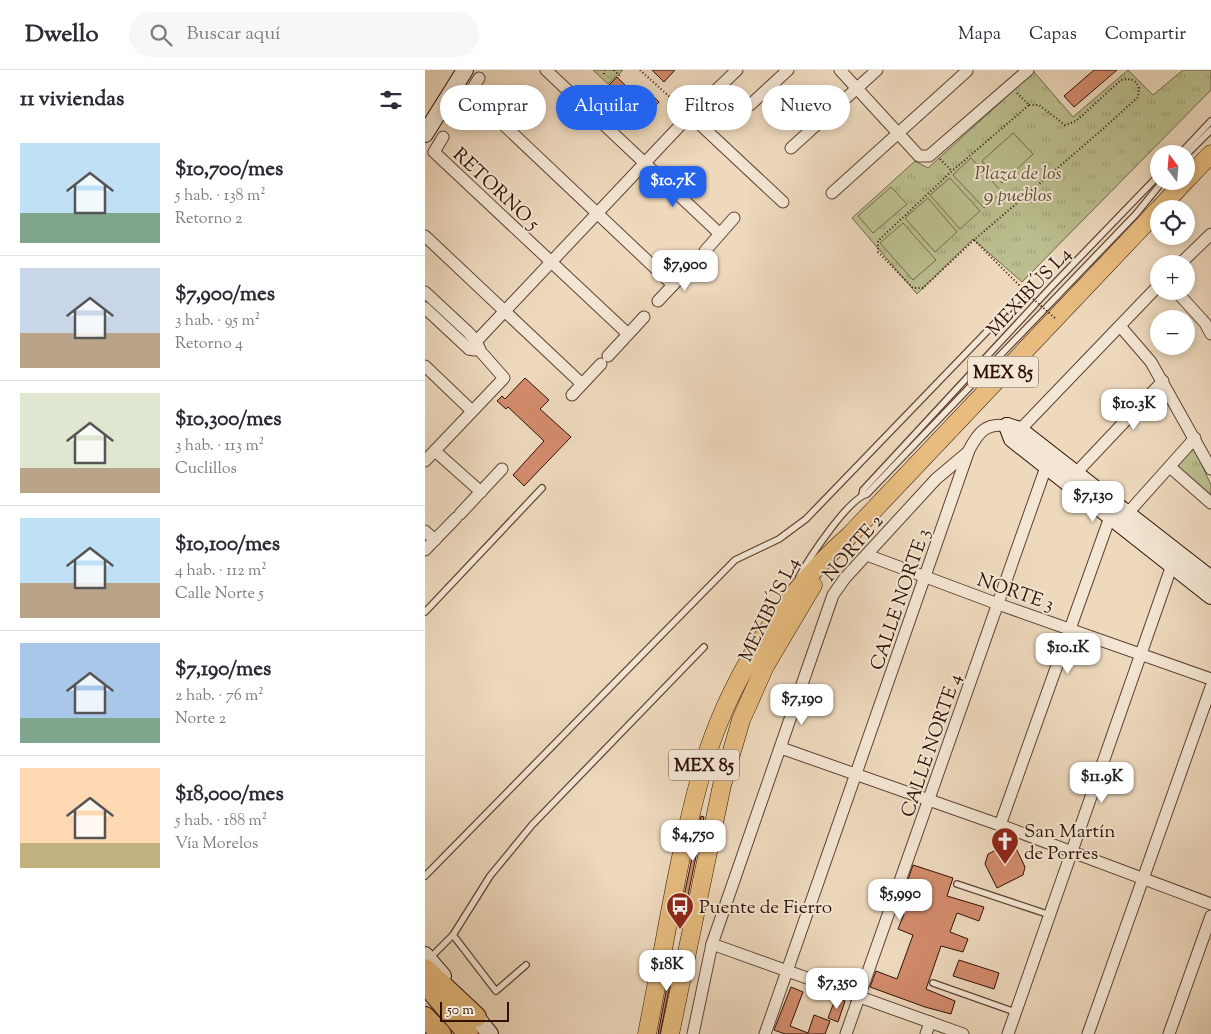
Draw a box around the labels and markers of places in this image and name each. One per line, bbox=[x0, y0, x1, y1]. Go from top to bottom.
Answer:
pin: $10.7K bbox=[632, 166, 714, 208]
pin: $7,900 bbox=[644, 250, 726, 292]
pin: $10.3K bbox=[1093, 388, 1175, 431]
pin: $7,130 bbox=[1052, 480, 1134, 523]
pin: $10.1K bbox=[1027, 632, 1109, 675]
pin: $7,190 bbox=[761, 684, 843, 726]
pin: $11.9K bbox=[1061, 762, 1143, 804]
place label: San Martín de Porres bbox=[1024, 819, 1116, 868]
pin: $4,750 bbox=[652, 820, 734, 862]
church icon: San Martín de Porres bbox=[990, 826, 1020, 865]
pin: $5,990 bbox=[859, 878, 941, 921]
bus stop icon: Puente de Fierro bbox=[665, 891, 695, 930]
place label: Puente de Fierro bbox=[699, 895, 832, 922]
pin: $18K bbox=[637, 950, 697, 992]
pin: $7,350 bbox=[796, 968, 878, 1010]

